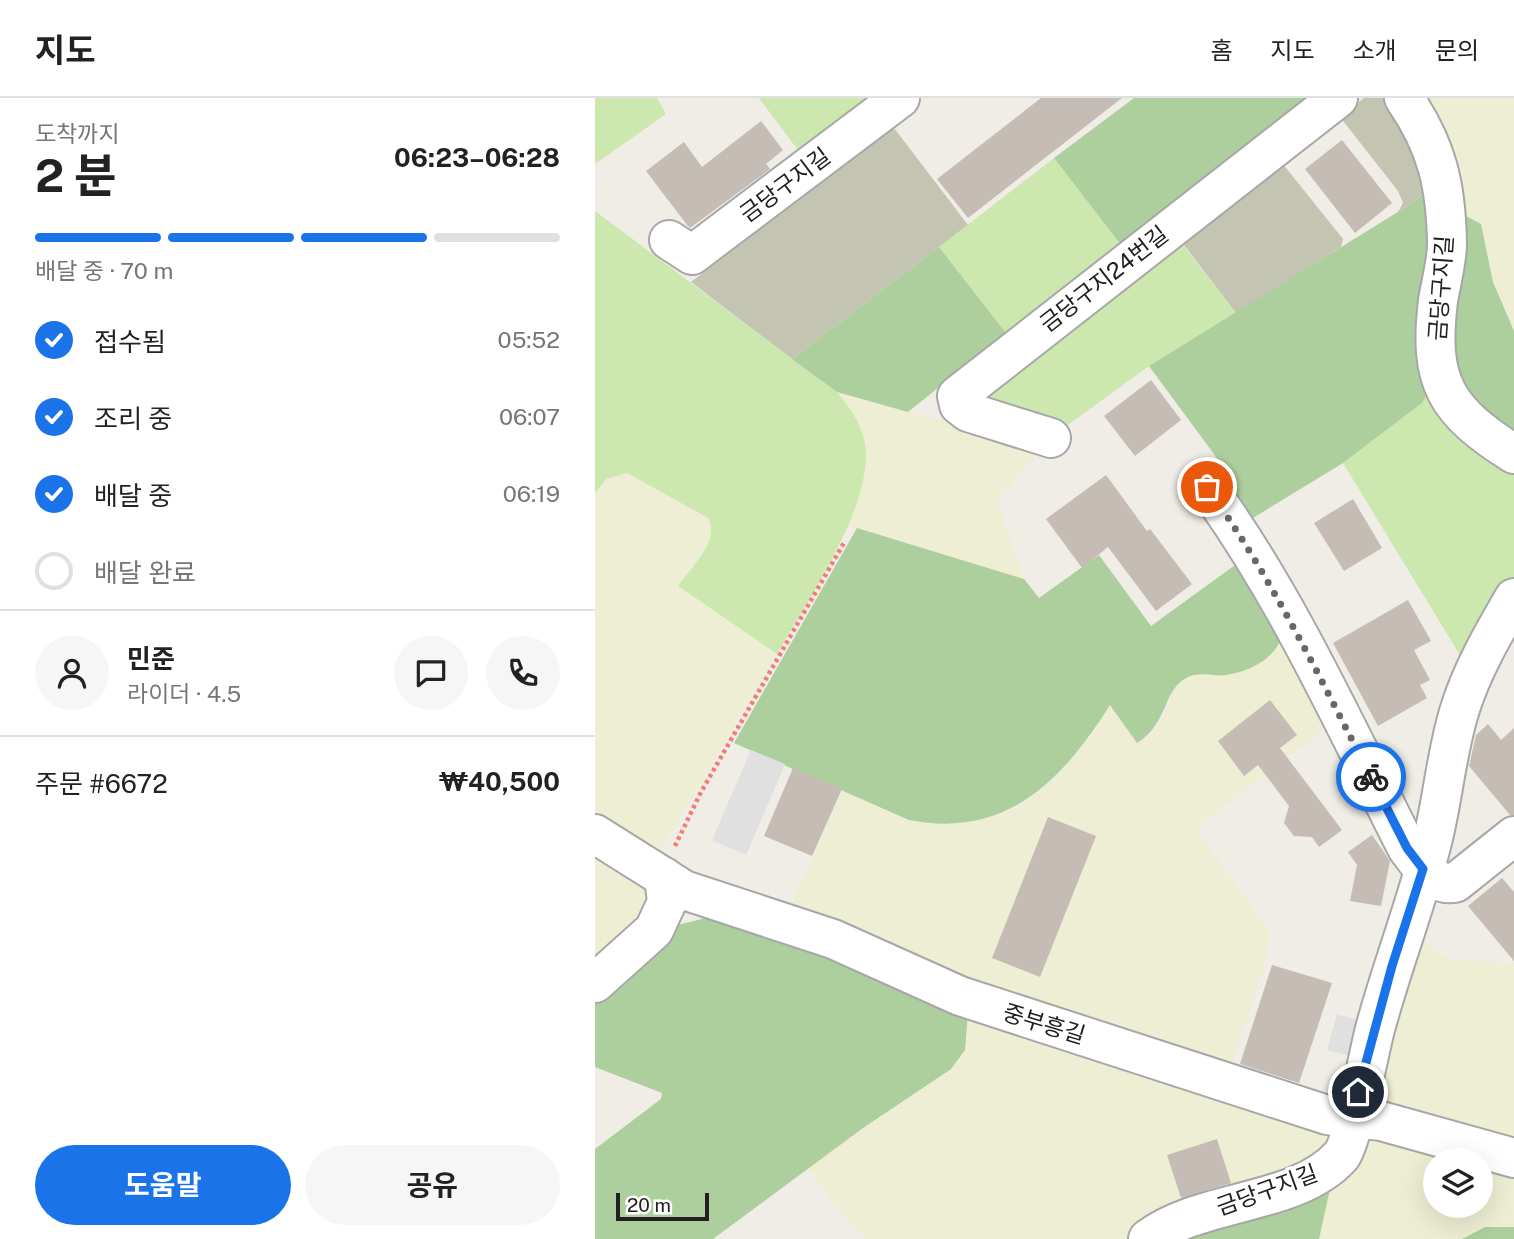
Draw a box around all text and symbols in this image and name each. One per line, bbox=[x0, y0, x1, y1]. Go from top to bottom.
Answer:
text: 지도 bbox=[35, 31, 96, 69]
text: 홈 bbox=[1210, 36, 1232, 64]
text: 지도 bbox=[1270, 36, 1315, 64]
text: 소개 bbox=[1353, 36, 1397, 64]
text: 문의 bbox=[1435, 36, 1479, 64]
text: 도착까지 bbox=[35, 120, 120, 147]
text: 06:23–06:28 bbox=[394, 142, 560, 173]
street label: 금당구지길 bbox=[734, 142, 835, 227]
text: 2 분 bbox=[35, 148, 117, 202]
street label: 금당구지24번길 bbox=[1034, 220, 1173, 337]
street label: 금당구지길 bbox=[1423, 234, 1458, 342]
text: 배달 중 · 70 m bbox=[35, 257, 173, 284]
icon: check bbox=[35, 321, 73, 359]
text: 접수됨 bbox=[94, 326, 166, 357]
text: 05:52 bbox=[498, 326, 560, 353]
icon: check bbox=[35, 398, 73, 436]
text: 조리 중 bbox=[94, 403, 172, 434]
text: 06:07 bbox=[499, 403, 560, 430]
pin bbox=[1177, 457, 1237, 517]
icon: bag bbox=[1188, 468, 1226, 506]
icon: check bbox=[35, 475, 73, 513]
text: 배달 중 bbox=[94, 480, 172, 511]
text: 06:19 bbox=[503, 480, 560, 507]
text: 배달 완료 bbox=[94, 557, 196, 588]
button: person bbox=[35, 636, 109, 710]
button: chat bbox=[394, 636, 468, 710]
button: phone bbox=[486, 636, 560, 710]
text: 민준 bbox=[127, 643, 175, 674]
text: 라이더 · 4.5 bbox=[127, 680, 241, 707]
courier bbox=[1336, 742, 1406, 812]
icon: bike bbox=[1352, 758, 1390, 796]
text: ₩40,500 bbox=[439, 766, 560, 797]
text: 주문 #6672 bbox=[35, 768, 168, 799]
street label: 중부흥길 bbox=[1000, 998, 1089, 1049]
pin bbox=[1328, 1062, 1388, 1122]
icon: home bbox=[1339, 1073, 1377, 1111]
button: 도움말 bbox=[35, 1145, 291, 1225]
button: 공유 bbox=[305, 1145, 560, 1225]
map controls bbox=[1423, 1148, 1493, 1218]
button: layers bbox=[1423, 1148, 1493, 1218]
street label: 금당구지길 bbox=[1212, 1159, 1321, 1220]
scale bar bbox=[616, 1190, 709, 1222]
text: 20 m bbox=[627, 1194, 671, 1216]

